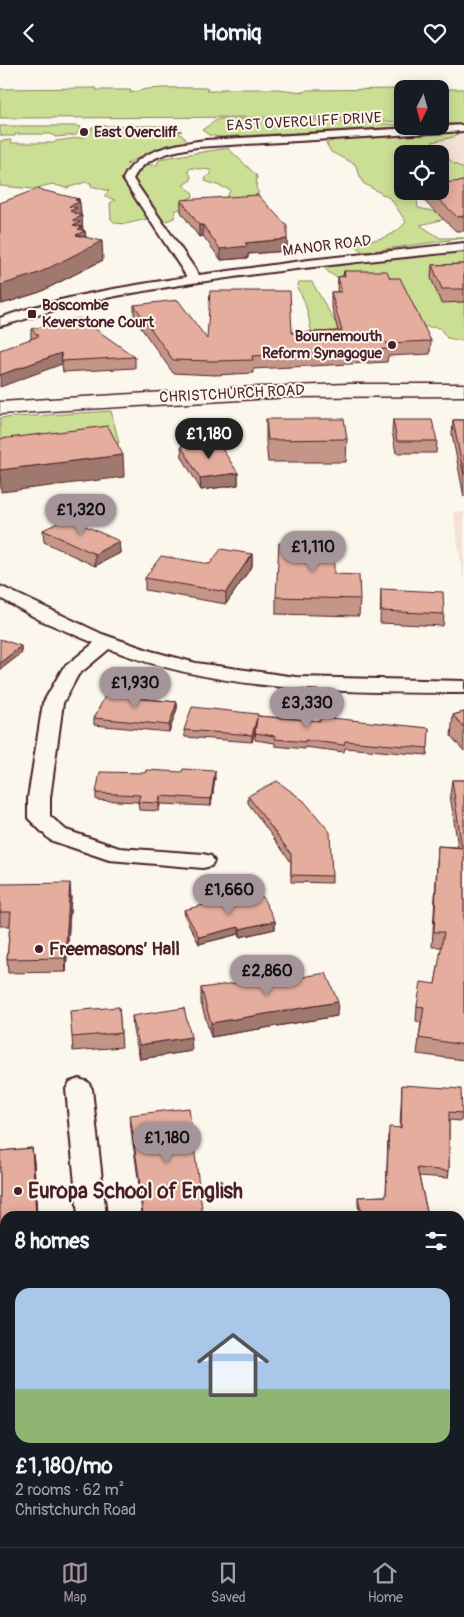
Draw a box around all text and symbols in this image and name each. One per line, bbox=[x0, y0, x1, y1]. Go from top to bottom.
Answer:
icon: back bbox=[15, 19, 43, 47]
text: Homiq bbox=[203, 19, 261, 47]
icon: heart bbox=[421, 19, 449, 47]
north arrow bbox=[394, 80, 449, 135]
map controls bbox=[394, 80, 449, 200]
street label: EAST OVERCLIFF DRIVE bbox=[226, 108, 382, 136]
place label: East Overcliff bbox=[94, 123, 178, 142]
marker: East Overcliff bbox=[78, 126, 90, 138]
button: locate bbox=[394, 145, 449, 200]
street label: MANOR ROAD bbox=[281, 231, 373, 261]
place label: Boscombe Keverstone Court bbox=[42, 296, 155, 332]
marker: Boscombe Keverstone Court bbox=[26, 308, 38, 320]
place label: Bournemouth Reform Synagogue bbox=[262, 327, 383, 363]
marker: Bournemouth Reform Synagogue bbox=[386, 339, 398, 351]
street label: CHRISTCHURCH ROAD bbox=[159, 381, 305, 407]
pin: £1,180 bbox=[168, 417, 250, 460]
text: £1,180 bbox=[186, 424, 232, 444]
pin: £1,320 bbox=[40, 493, 122, 536]
text: £1,320 bbox=[56, 500, 106, 520]
pin: £1,110 bbox=[272, 531, 354, 573]
text: £1,110 bbox=[291, 537, 335, 557]
pin: £1,930 bbox=[94, 667, 176, 709]
text: £1,930 bbox=[111, 673, 159, 693]
pin: £3,330 bbox=[266, 687, 348, 729]
text: £3,330 bbox=[281, 693, 333, 713]
pin: £1,660 bbox=[188, 873, 270, 916]
text: £1,660 bbox=[204, 880, 254, 900]
place label: Freemasons’ Hall bbox=[49, 938, 180, 961]
marker: Freemasons’ Hall bbox=[33, 943, 45, 955]
pin: £2,860 bbox=[226, 955, 308, 997]
text: £2,860 bbox=[241, 961, 293, 981]
pin: £1,180 bbox=[126, 1121, 208, 1164]
text: £1,180 bbox=[144, 1128, 190, 1148]
place label: Europa School of English bbox=[28, 1178, 243, 1205]
marker: Europa School of English bbox=[12, 1185, 24, 1197]
icon: filters bbox=[422, 1227, 450, 1255]
text: 8 homes bbox=[15, 1228, 89, 1255]
icon: home bbox=[188, 1320, 278, 1410]
text: £1,180/mo bbox=[15, 1453, 113, 1480]
text: 2 rooms · 62 m² bbox=[15, 1480, 124, 1500]
text: Christchurch Road bbox=[15, 1500, 136, 1520]
tab: Map bbox=[61, 1559, 89, 1606]
tab: Saved bbox=[211, 1559, 246, 1606]
tab: Home bbox=[368, 1559, 403, 1606]

